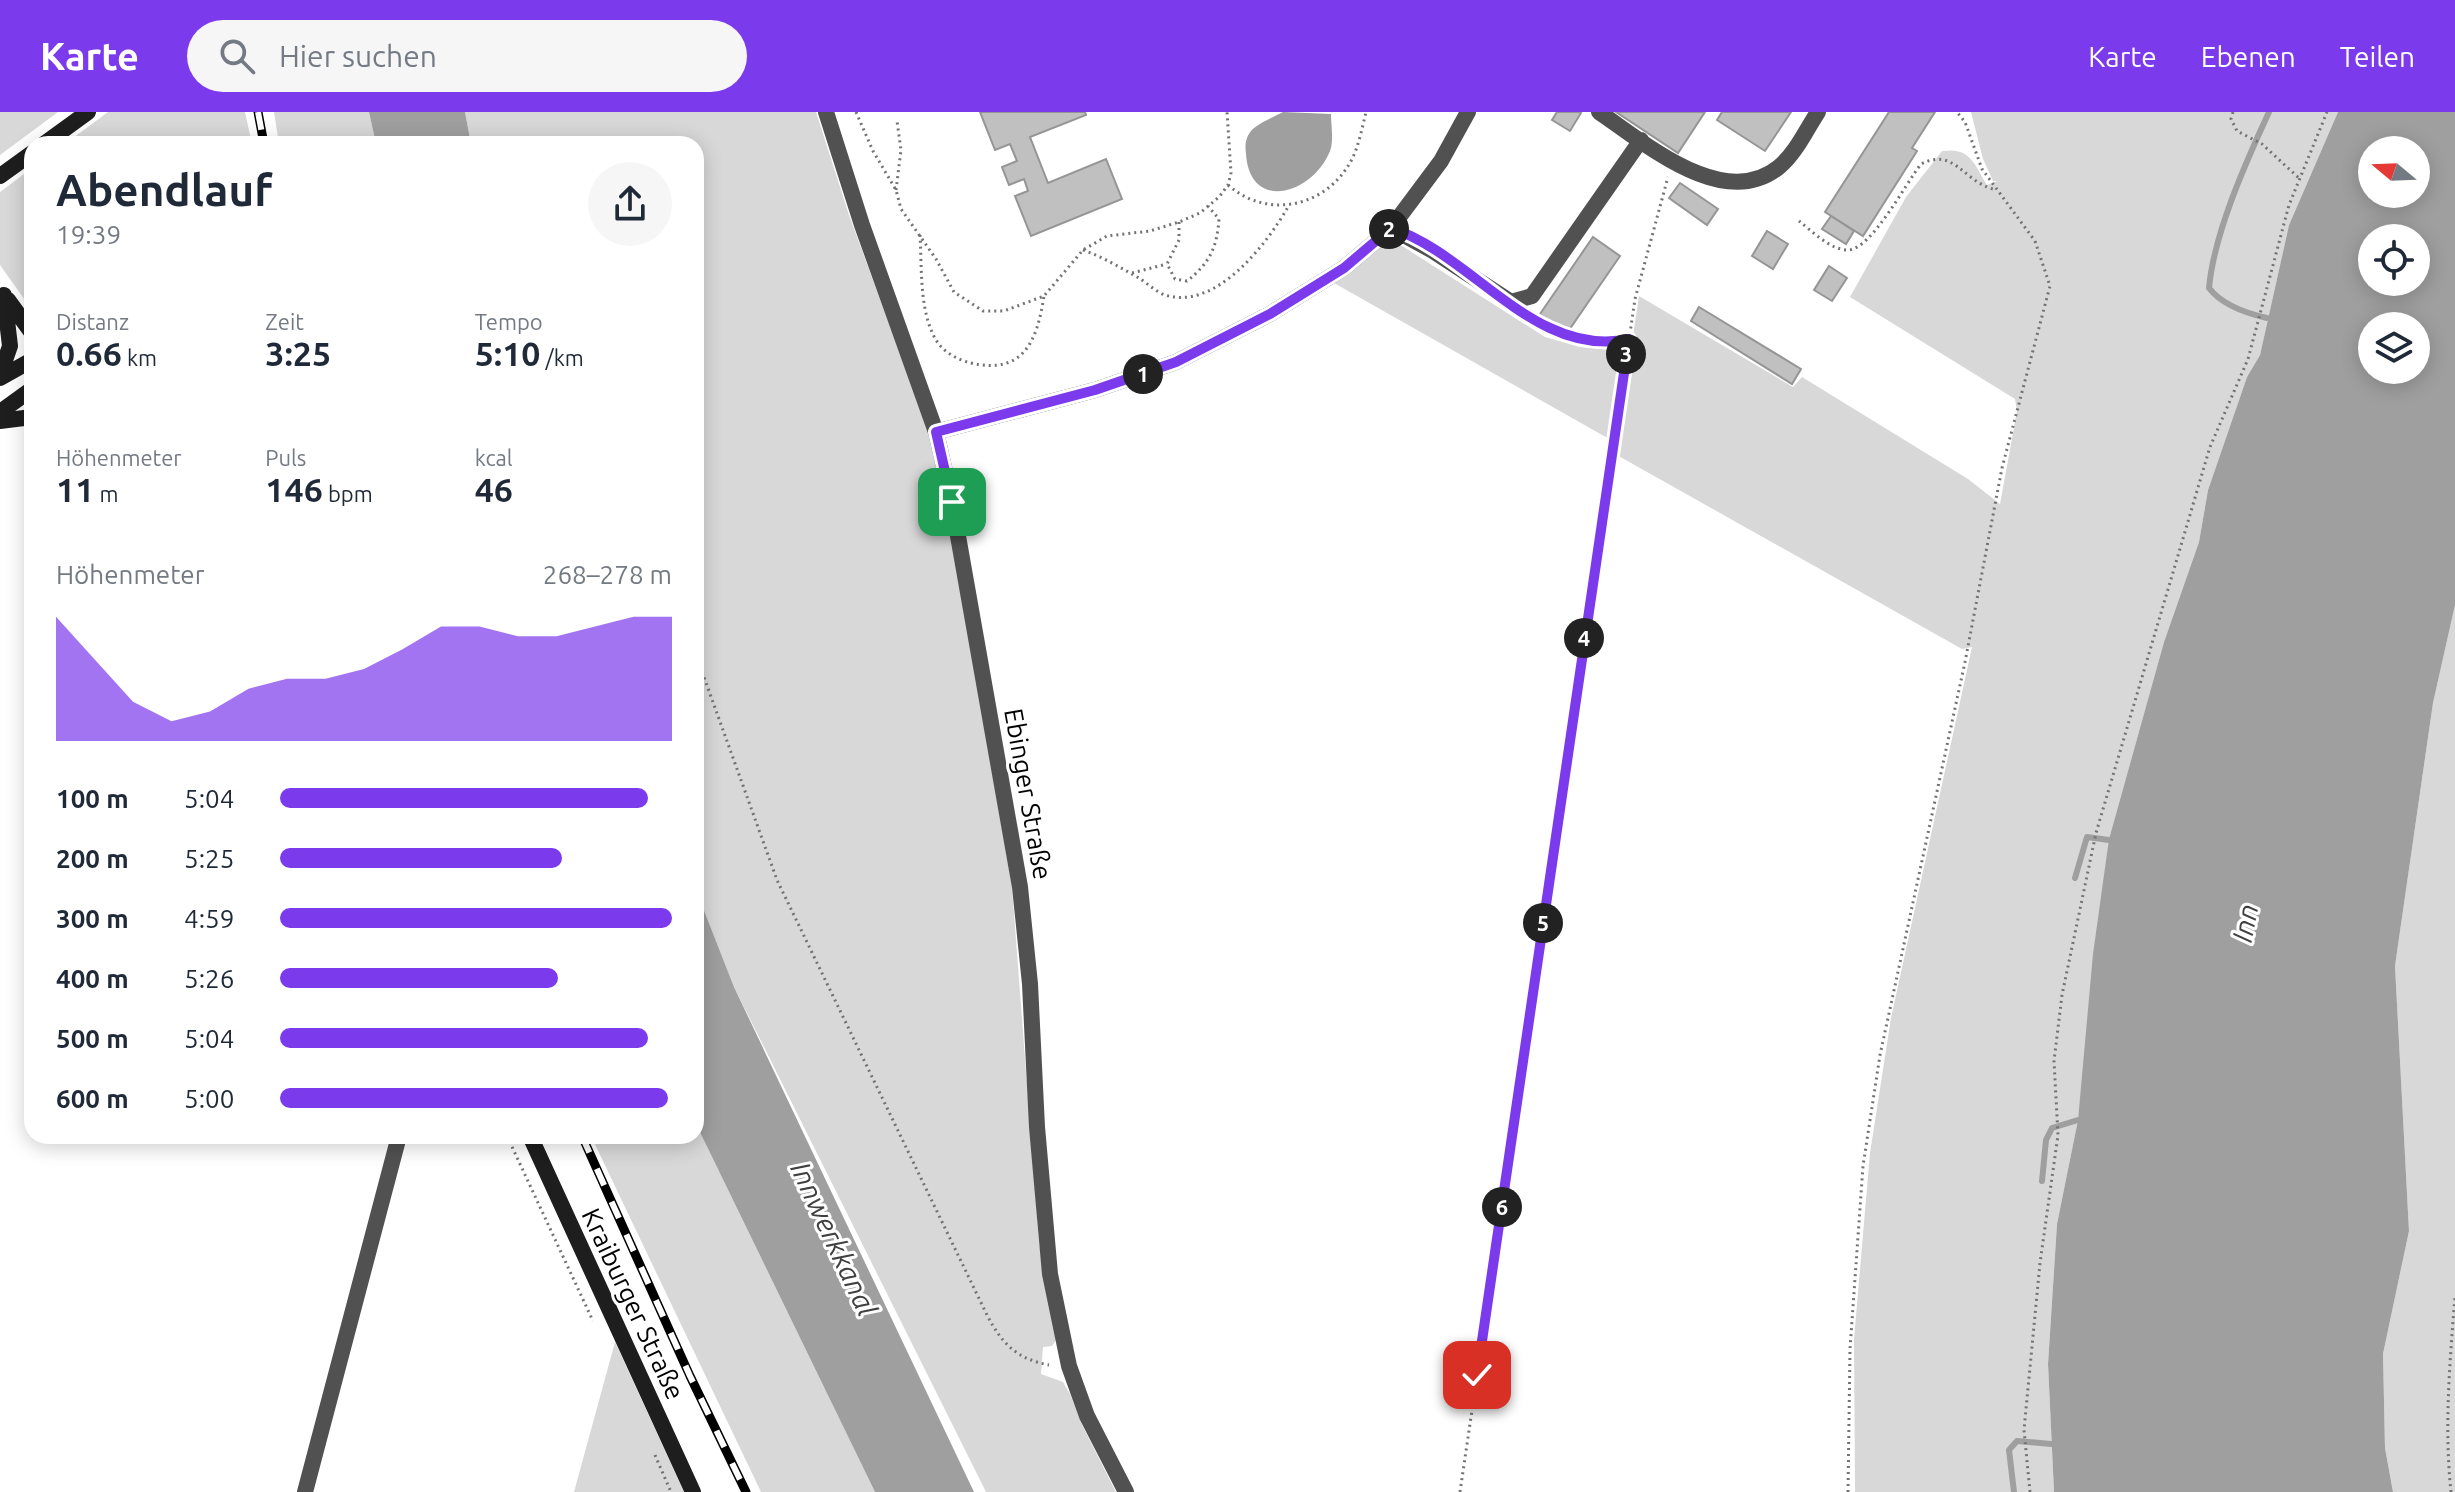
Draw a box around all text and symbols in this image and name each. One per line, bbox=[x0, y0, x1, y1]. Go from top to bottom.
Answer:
search box bbox=[187, 20, 747, 92]
icon: search bbox=[215, 34, 259, 78]
text: Karte bbox=[40, 35, 139, 77]
text: Hier suchen bbox=[279, 39, 437, 73]
text: Karte bbox=[2088, 41, 2157, 72]
text: Ebenen bbox=[2201, 41, 2296, 72]
text: Teilen bbox=[2340, 41, 2415, 72]
north arrow bbox=[2358, 136, 2430, 208]
map controls bbox=[2358, 136, 2430, 384]
button: share bbox=[588, 162, 672, 246]
text: Abendlauf bbox=[56, 165, 272, 214]
pin: 2 bbox=[1369, 209, 1409, 249]
text: 2 bbox=[1383, 216, 1395, 241]
text: 19:39 bbox=[56, 220, 121, 249]
button: locate bbox=[2358, 224, 2430, 296]
text: Distanz bbox=[56, 309, 129, 334]
text: Zeit bbox=[265, 309, 304, 334]
text: Tempo bbox=[475, 309, 543, 334]
button: layers bbox=[2358, 312, 2430, 384]
text: 0.66 bbox=[56, 334, 122, 372]
text: 3:25 bbox=[265, 334, 331, 372]
text: 5:10 bbox=[475, 334, 541, 372]
pin: 3 bbox=[1606, 334, 1646, 374]
text: 3 bbox=[1620, 341, 1632, 366]
text: km bbox=[122, 345, 157, 370]
text: /km bbox=[541, 345, 584, 370]
pin: 1 bbox=[1123, 354, 1163, 394]
text: 1 bbox=[1137, 361, 1149, 386]
text: Höhenmeter bbox=[56, 445, 182, 470]
text: Puls bbox=[265, 445, 306, 470]
text: kcal bbox=[475, 445, 513, 470]
pin bbox=[918, 468, 986, 536]
text: 11 bbox=[56, 470, 94, 508]
text: 146 bbox=[265, 470, 323, 508]
text: 46 bbox=[475, 470, 513, 508]
icon: arrive bbox=[930, 480, 974, 524]
text: m bbox=[94, 481, 118, 506]
text: bpm bbox=[323, 481, 373, 506]
text: Höhenmeter bbox=[56, 560, 205, 589]
text: 268–278 m bbox=[543, 560, 672, 589]
pin: 4 bbox=[1564, 618, 1604, 658]
text: 4 bbox=[1578, 625, 1590, 650]
street label: Ebinger Straße bbox=[999, 706, 1058, 882]
text: 100 m bbox=[56, 784, 129, 813]
text: 5:04 bbox=[184, 784, 234, 813]
text: 200 m bbox=[56, 844, 129, 873]
text: 5:25 bbox=[184, 844, 234, 873]
water label: Inn bbox=[2226, 901, 2263, 945]
pin: 5 bbox=[1523, 903, 1563, 943]
text: 300 m bbox=[56, 904, 129, 933]
text: 4:59 bbox=[184, 904, 234, 933]
text: 5 bbox=[1537, 910, 1549, 935]
text: 400 m bbox=[56, 964, 129, 993]
text: 5:26 bbox=[184, 964, 234, 993]
text: 500 m bbox=[56, 1024, 129, 1053]
text: 5:04 bbox=[184, 1024, 234, 1053]
text: 600 m bbox=[56, 1084, 129, 1113]
text: 5:00 bbox=[184, 1084, 234, 1113]
water label: Innwerkkanal bbox=[785, 1157, 884, 1321]
pin: 6 bbox=[1482, 1187, 1522, 1227]
text: 6 bbox=[1496, 1194, 1508, 1219]
street label: Kraiburger Straße bbox=[576, 1204, 690, 1404]
pin bbox=[1443, 1341, 1511, 1409]
icon: check bbox=[1455, 1353, 1499, 1397]

